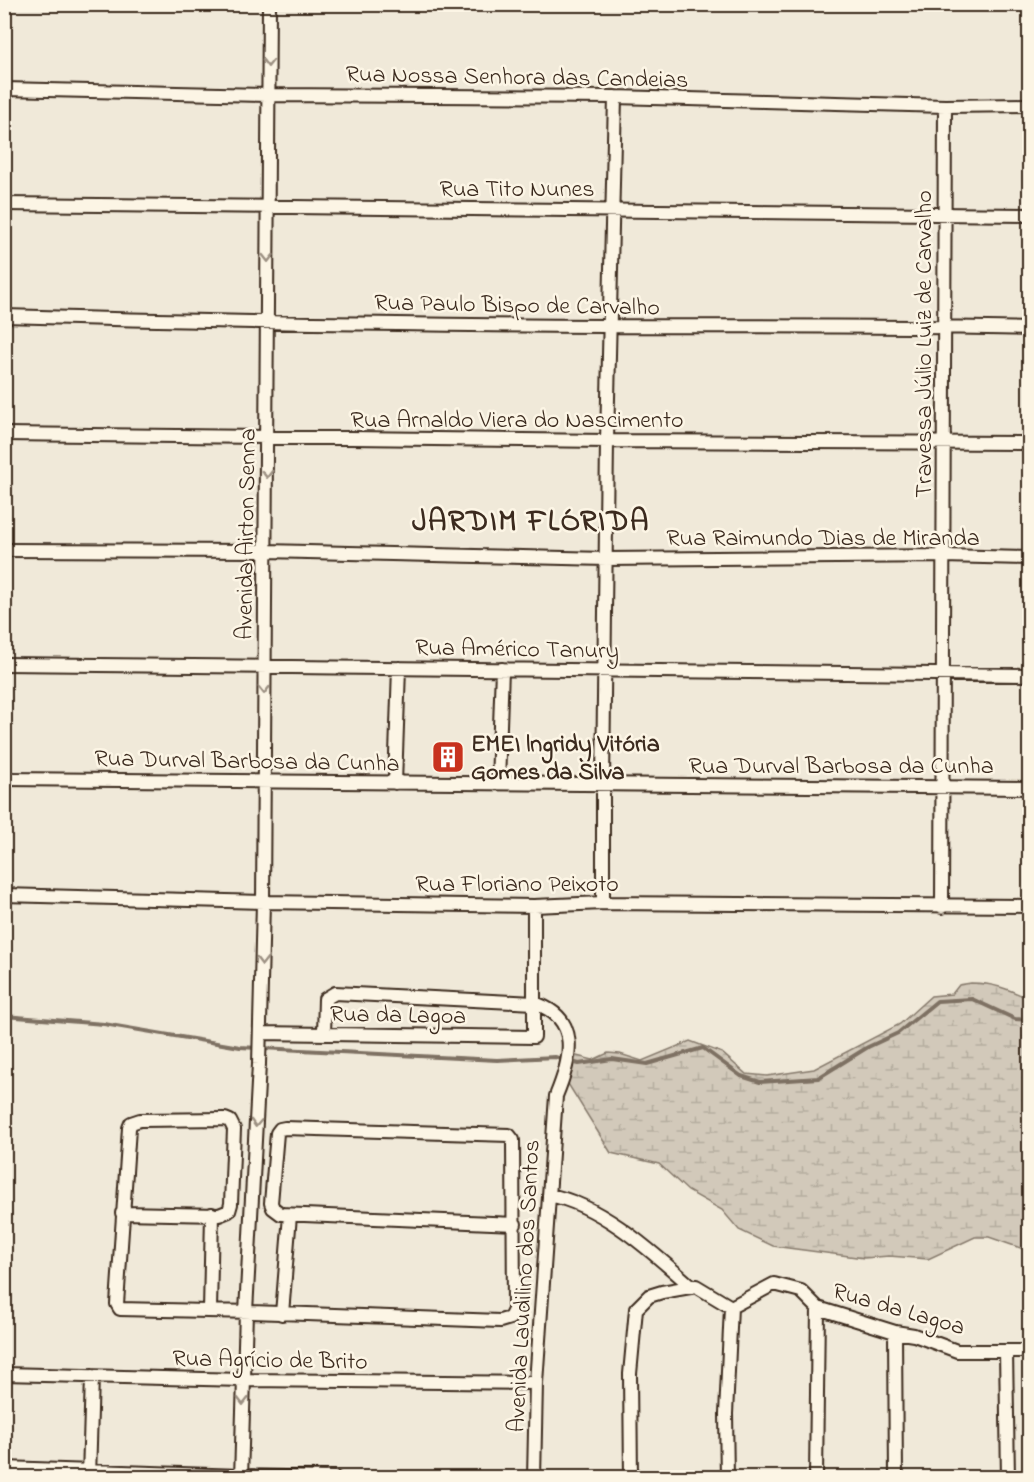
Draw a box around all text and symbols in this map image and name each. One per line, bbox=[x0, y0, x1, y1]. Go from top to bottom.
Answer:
one-way arrow bbox=[262, 58, 275, 67]
street label: Rua Nossa Senhora das Candeias bbox=[345, 58, 689, 99]
street label: Rua Tito Nunes bbox=[439, 173, 595, 208]
street label: Travessa Júlio Luiz de Carvalho bbox=[908, 190, 943, 498]
one-way arrow bbox=[262, 253, 274, 262]
street label: Rua Paulo Bispo de Carvalho bbox=[374, 287, 660, 326]
street label: Rua Arnaldo Viera do Nascimento bbox=[351, 404, 683, 439]
street label: Avenida Airton Senna bbox=[228, 428, 267, 640]
one-way arrow bbox=[261, 469, 273, 478]
district label: JARDIM FLÓRIDA bbox=[412, 501, 650, 545]
street label: Rua Raimundo Dias de Miranda bbox=[666, 522, 980, 557]
street label: Rua Américo Tanury bbox=[415, 631, 619, 671]
one-way arrow bbox=[258, 685, 270, 694]
place label: EMEI lngridy Vitória Gomes da Silva bbox=[471, 728, 660, 791]
building icon: EMEI lngridy Vitória Gomes da Silva bbox=[430, 739, 466, 775]
street label: Rua Durval Barbosa da Cunha bbox=[94, 742, 400, 783]
street label: Rua Durval Barbosa da Cunha bbox=[688, 750, 994, 785]
street label: Rua Floriano Peixoto bbox=[415, 868, 619, 903]
one-way arrow bbox=[256, 956, 268, 965]
street label: Rua da Lagoa bbox=[329, 998, 466, 1035]
one-way arrow bbox=[250, 1118, 263, 1127]
street label: Avenida Laudilino dos Santos bbox=[500, 1139, 551, 1433]
street label: Rua da Lagoa bbox=[828, 1275, 969, 1346]
street label: Rua Agrício de Brito bbox=[172, 1342, 368, 1381]
one-way arrow bbox=[236, 1397, 249, 1406]

